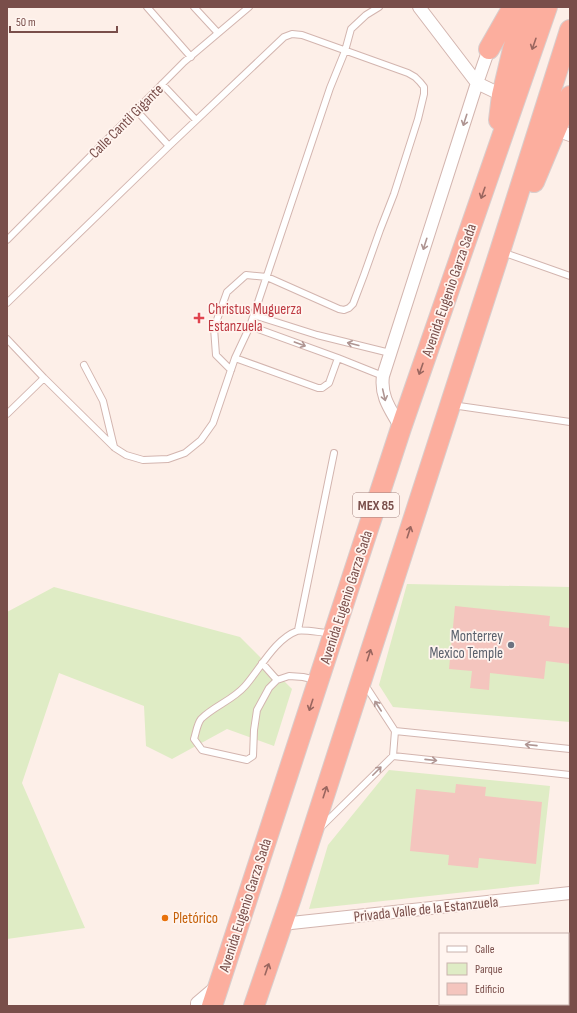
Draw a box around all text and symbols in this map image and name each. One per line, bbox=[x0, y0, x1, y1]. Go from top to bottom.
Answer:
scale bar bbox=[10, 8, 117, 34]
text: 50 m bbox=[16, 15, 36, 30]
one-way arrow bbox=[530, 38, 538, 50]
street label: Calle Cantil Gigante bbox=[85, 80, 168, 163]
one-way arrow bbox=[461, 113, 468, 126]
one-way arrow bbox=[478, 187, 486, 199]
street label: Avenida Eugenio Garza Sada bbox=[418, 221, 481, 360]
one-way arrow bbox=[421, 238, 429, 250]
place label: Christus Muguerza Estanzuela bbox=[208, 300, 302, 336]
marker: Christus Muguerza Estanzuela bbox=[193, 312, 205, 324]
one-way arrow bbox=[346, 340, 359, 347]
one-way arrow bbox=[294, 341, 306, 349]
one-way arrow bbox=[417, 363, 425, 375]
one-way arrow bbox=[381, 388, 388, 401]
road number: MEX 85 bbox=[353, 493, 399, 517]
one-way arrow bbox=[406, 526, 414, 538]
street label: Avenida Eugenio Garza Sada bbox=[316, 528, 377, 667]
place label: Monterrey Mexico Temple bbox=[429, 627, 503, 663]
marker: Monterrey Mexico Temple bbox=[506, 640, 516, 650]
one-way arrow bbox=[366, 649, 373, 662]
one-way arrow bbox=[306, 699, 314, 711]
one-way arrow bbox=[374, 700, 382, 711]
one-way arrow bbox=[525, 741, 538, 748]
one-way arrow bbox=[424, 756, 437, 764]
one-way arrow bbox=[372, 766, 382, 776]
one-way arrow bbox=[322, 786, 329, 799]
street label: Avenida Eugenio Garza Sada bbox=[215, 836, 276, 975]
street label: Privada Valle de la Estanzuela bbox=[353, 892, 500, 927]
place label: Pletórico bbox=[173, 909, 218, 928]
marker: Pletórico bbox=[160, 913, 170, 923]
legend bbox=[439, 933, 569, 1005]
text: Calle bbox=[475, 942, 495, 957]
text: Parque bbox=[475, 962, 503, 977]
one-way arrow bbox=[263, 963, 271, 975]
text: Edificio bbox=[475, 982, 504, 997]

